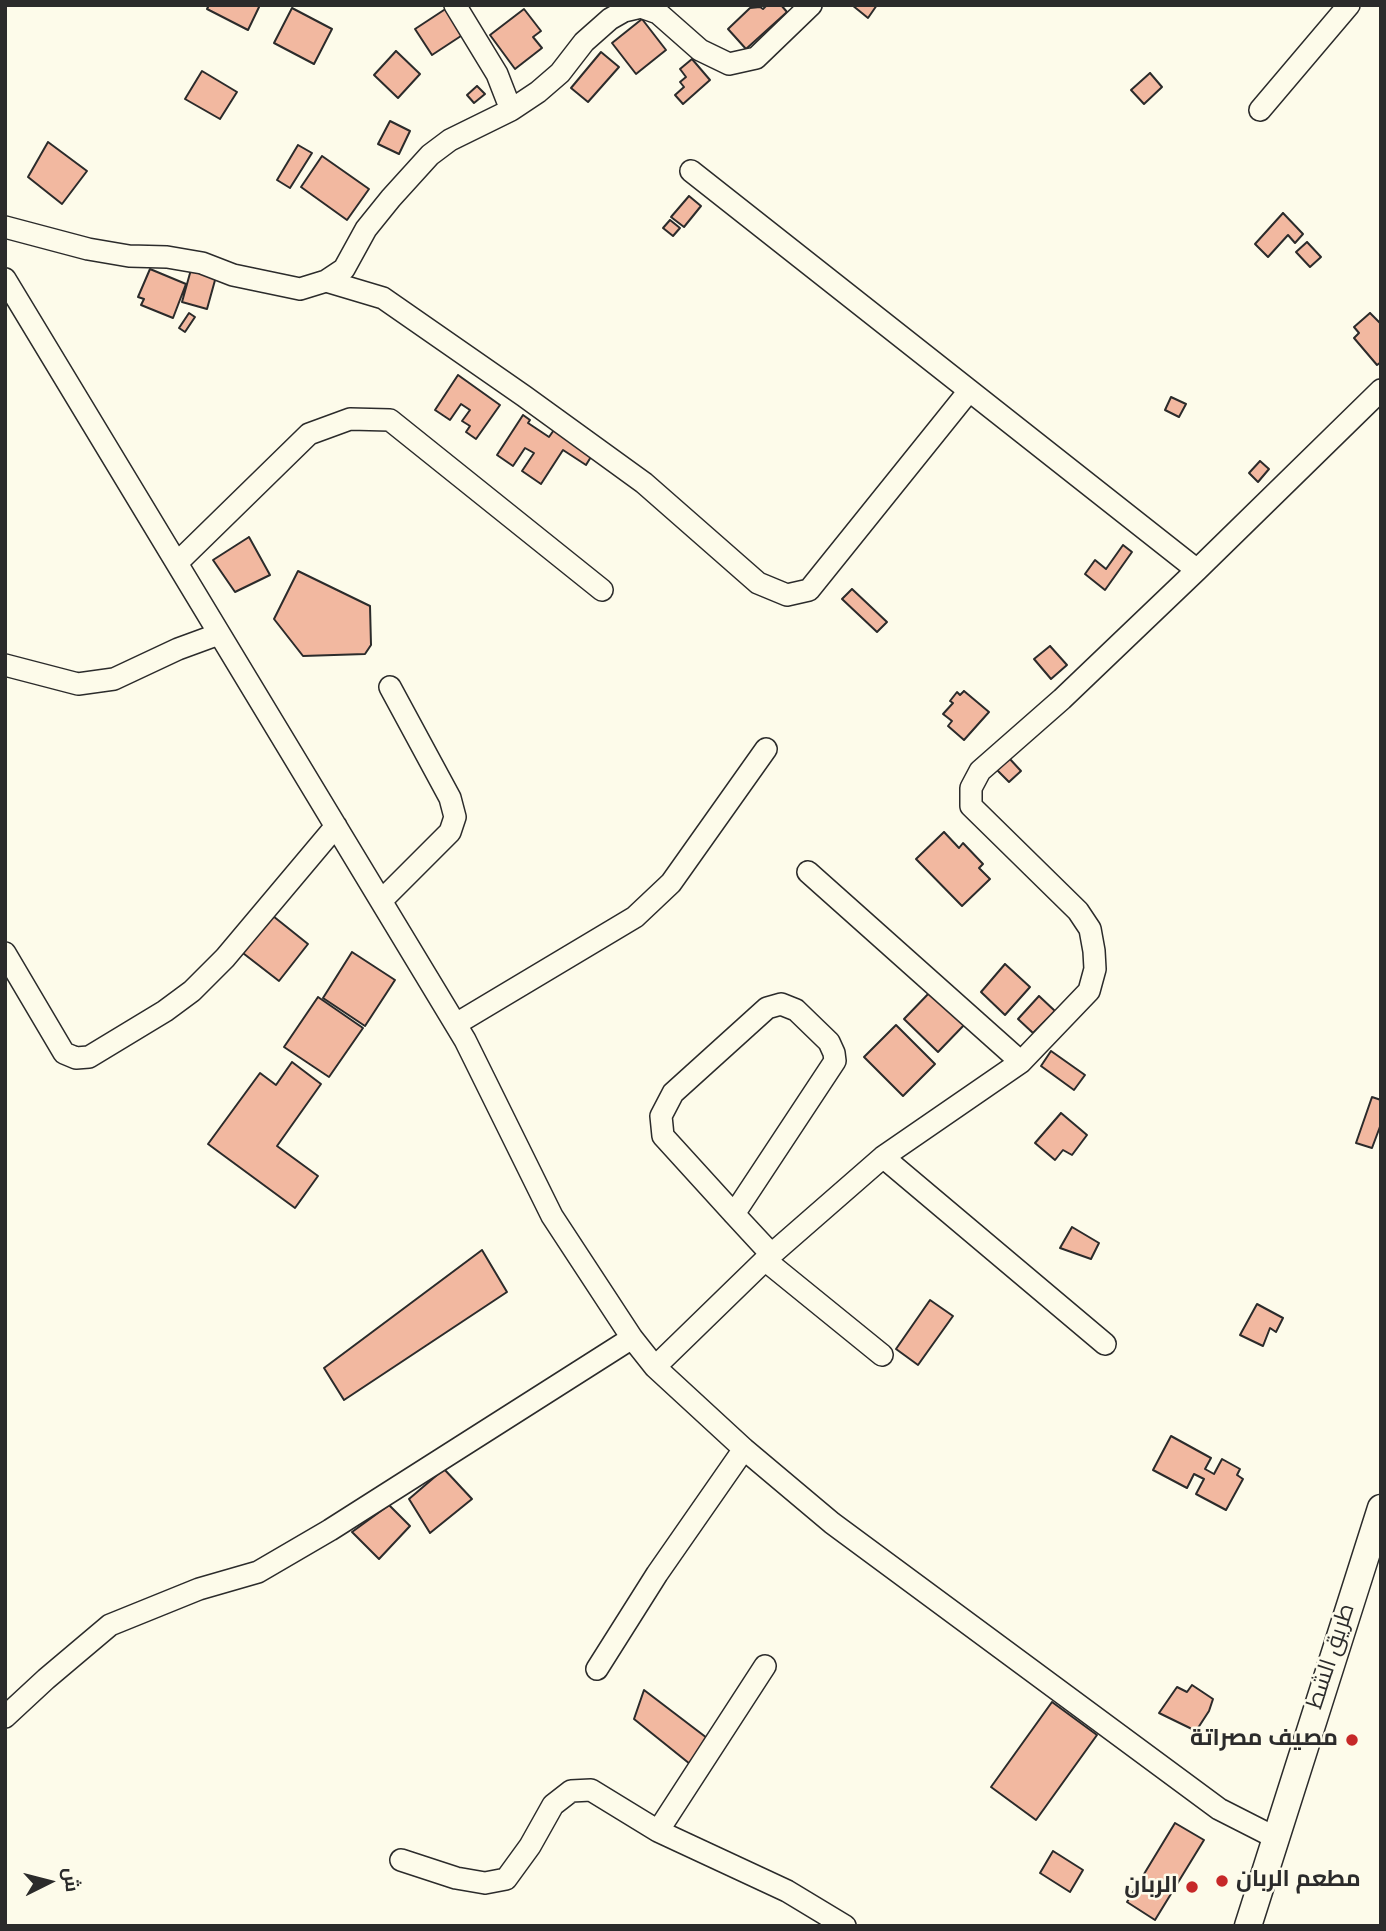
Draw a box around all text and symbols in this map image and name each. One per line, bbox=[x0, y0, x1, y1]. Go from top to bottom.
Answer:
street label: طريق الشط bbox=[1303, 1601, 1363, 1713]
place label: مصيف مصراتة bbox=[1190, 1726, 1338, 1754]
marker: مصيف مصراتة bbox=[1344, 1732, 1360, 1748]
north arrow bbox=[14, 1847, 84, 1917]
text: ش bbox=[55, 1866, 86, 1893]
place label: مطعم الربان bbox=[1236, 1867, 1361, 1895]
place label: الربان bbox=[1124, 1873, 1178, 1901]
marker: مطعم الربان bbox=[1214, 1873, 1230, 1889]
marker: الربان bbox=[1184, 1879, 1200, 1895]

